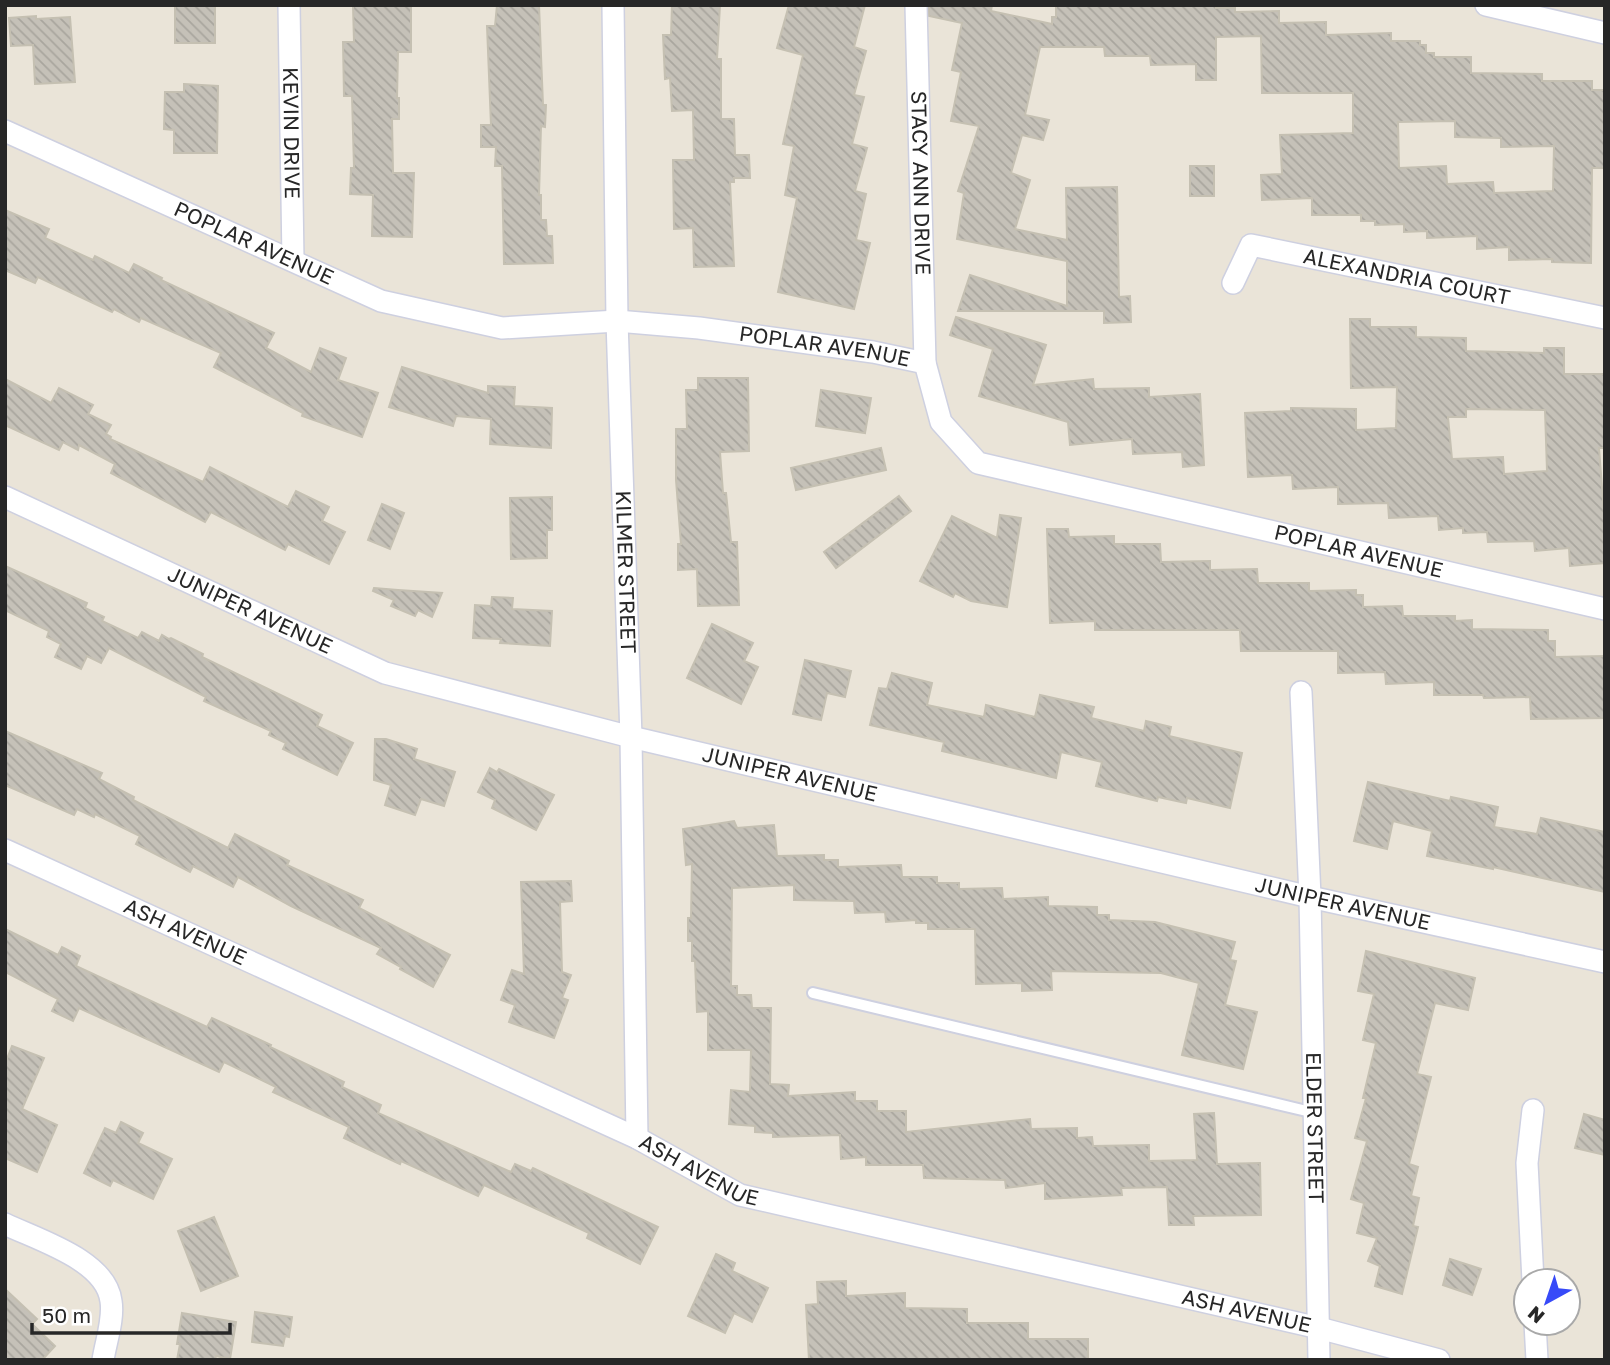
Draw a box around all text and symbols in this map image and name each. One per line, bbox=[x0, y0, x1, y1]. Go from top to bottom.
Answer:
street label: KEVIN DRIVE bbox=[278, 67, 306, 199]
street label: STACY ANN DRIVE bbox=[906, 90, 937, 275]
street label: POPLAR AVENUE bbox=[170, 195, 338, 290]
street label: ALEXANDRIA COURT bbox=[1301, 242, 1513, 310]
street label: POPLAR AVENUE bbox=[738, 320, 913, 371]
street label: KILMER STREET bbox=[611, 490, 642, 654]
street label: POPLAR AVENUE bbox=[1272, 518, 1446, 583]
street label: JUNIPER AVENUE bbox=[164, 560, 337, 659]
street label: JUNIPER AVENUE bbox=[700, 740, 880, 807]
street label: JUNIPER AVENUE bbox=[1253, 871, 1433, 935]
street label: ASH AVENUE bbox=[120, 892, 251, 970]
street label: ELDER STREET bbox=[1301, 1052, 1330, 1204]
street label: ASH AVENUE bbox=[635, 1128, 761, 1211]
north arrow bbox=[1512, 1267, 1582, 1337]
street label: ASH AVENUE bbox=[1180, 1283, 1314, 1338]
scale bar bbox=[32, 1292, 229, 1336]
text: 50 m bbox=[42, 1302, 91, 1328]
text: N bbox=[1523, 1302, 1549, 1329]

